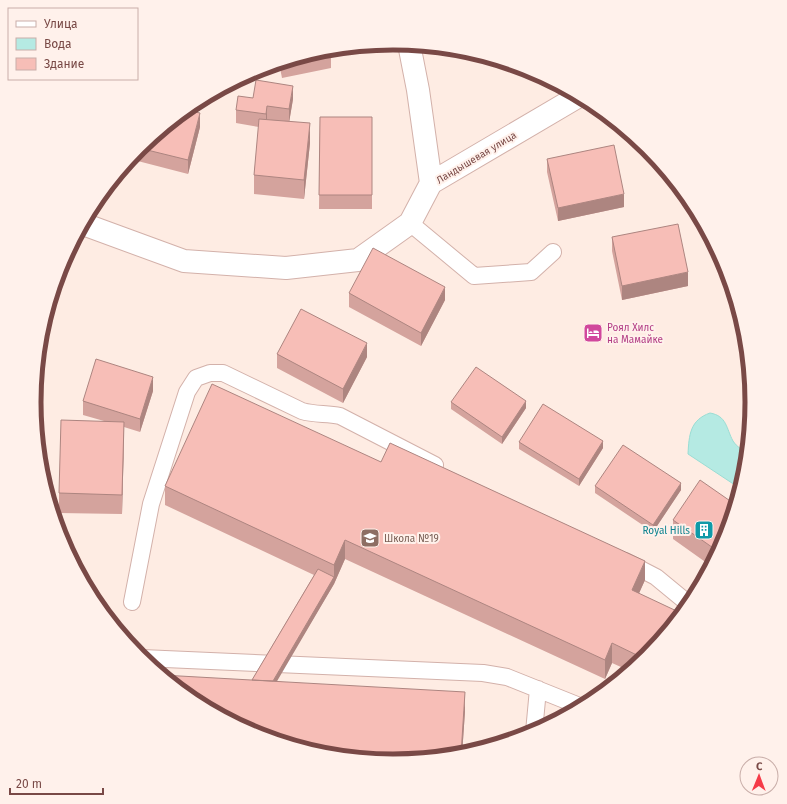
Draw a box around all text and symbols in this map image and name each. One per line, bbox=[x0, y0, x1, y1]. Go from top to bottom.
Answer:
legend bbox=[8, 8, 138, 80]
text: Улица bbox=[44, 17, 78, 31]
text: Вода bbox=[44, 37, 71, 51]
text: Здание bbox=[44, 57, 84, 71]
street label: Ландышевая улица bbox=[434, 129, 519, 187]
hotel icon: Роял Хилс на Мамайке bbox=[582, 322, 604, 344]
place label: Роял Хилс на Мамайке bbox=[607, 322, 663, 346]
building icon: Royal Hills bbox=[693, 519, 715, 541]
place label: Royal Hills bbox=[642, 525, 690, 537]
school or university icon: Школа №19 bbox=[359, 527, 381, 549]
place label: Школа №19 bbox=[384, 533, 439, 545]
north arrow bbox=[739, 756, 779, 796]
text: С bbox=[756, 760, 763, 773]
scale bar bbox=[10, 770, 103, 796]
text: 20 m bbox=[16, 777, 42, 791]

